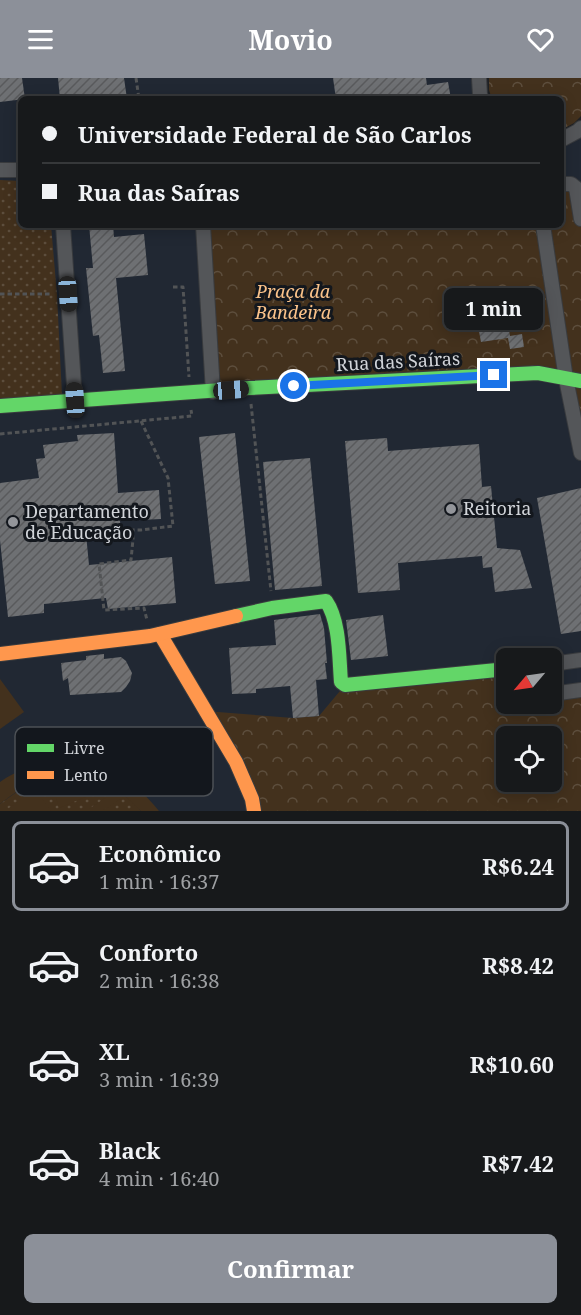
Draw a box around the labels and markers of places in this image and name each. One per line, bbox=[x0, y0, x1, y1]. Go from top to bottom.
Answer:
place label: Reitoria bbox=[463, 496, 531, 520]
place label: Departamento de Educação bbox=[25, 499, 149, 544]
marker: Reitoria bbox=[444, 502, 458, 516]
marker: Departamento de Educação bbox=[6, 515, 20, 529]

